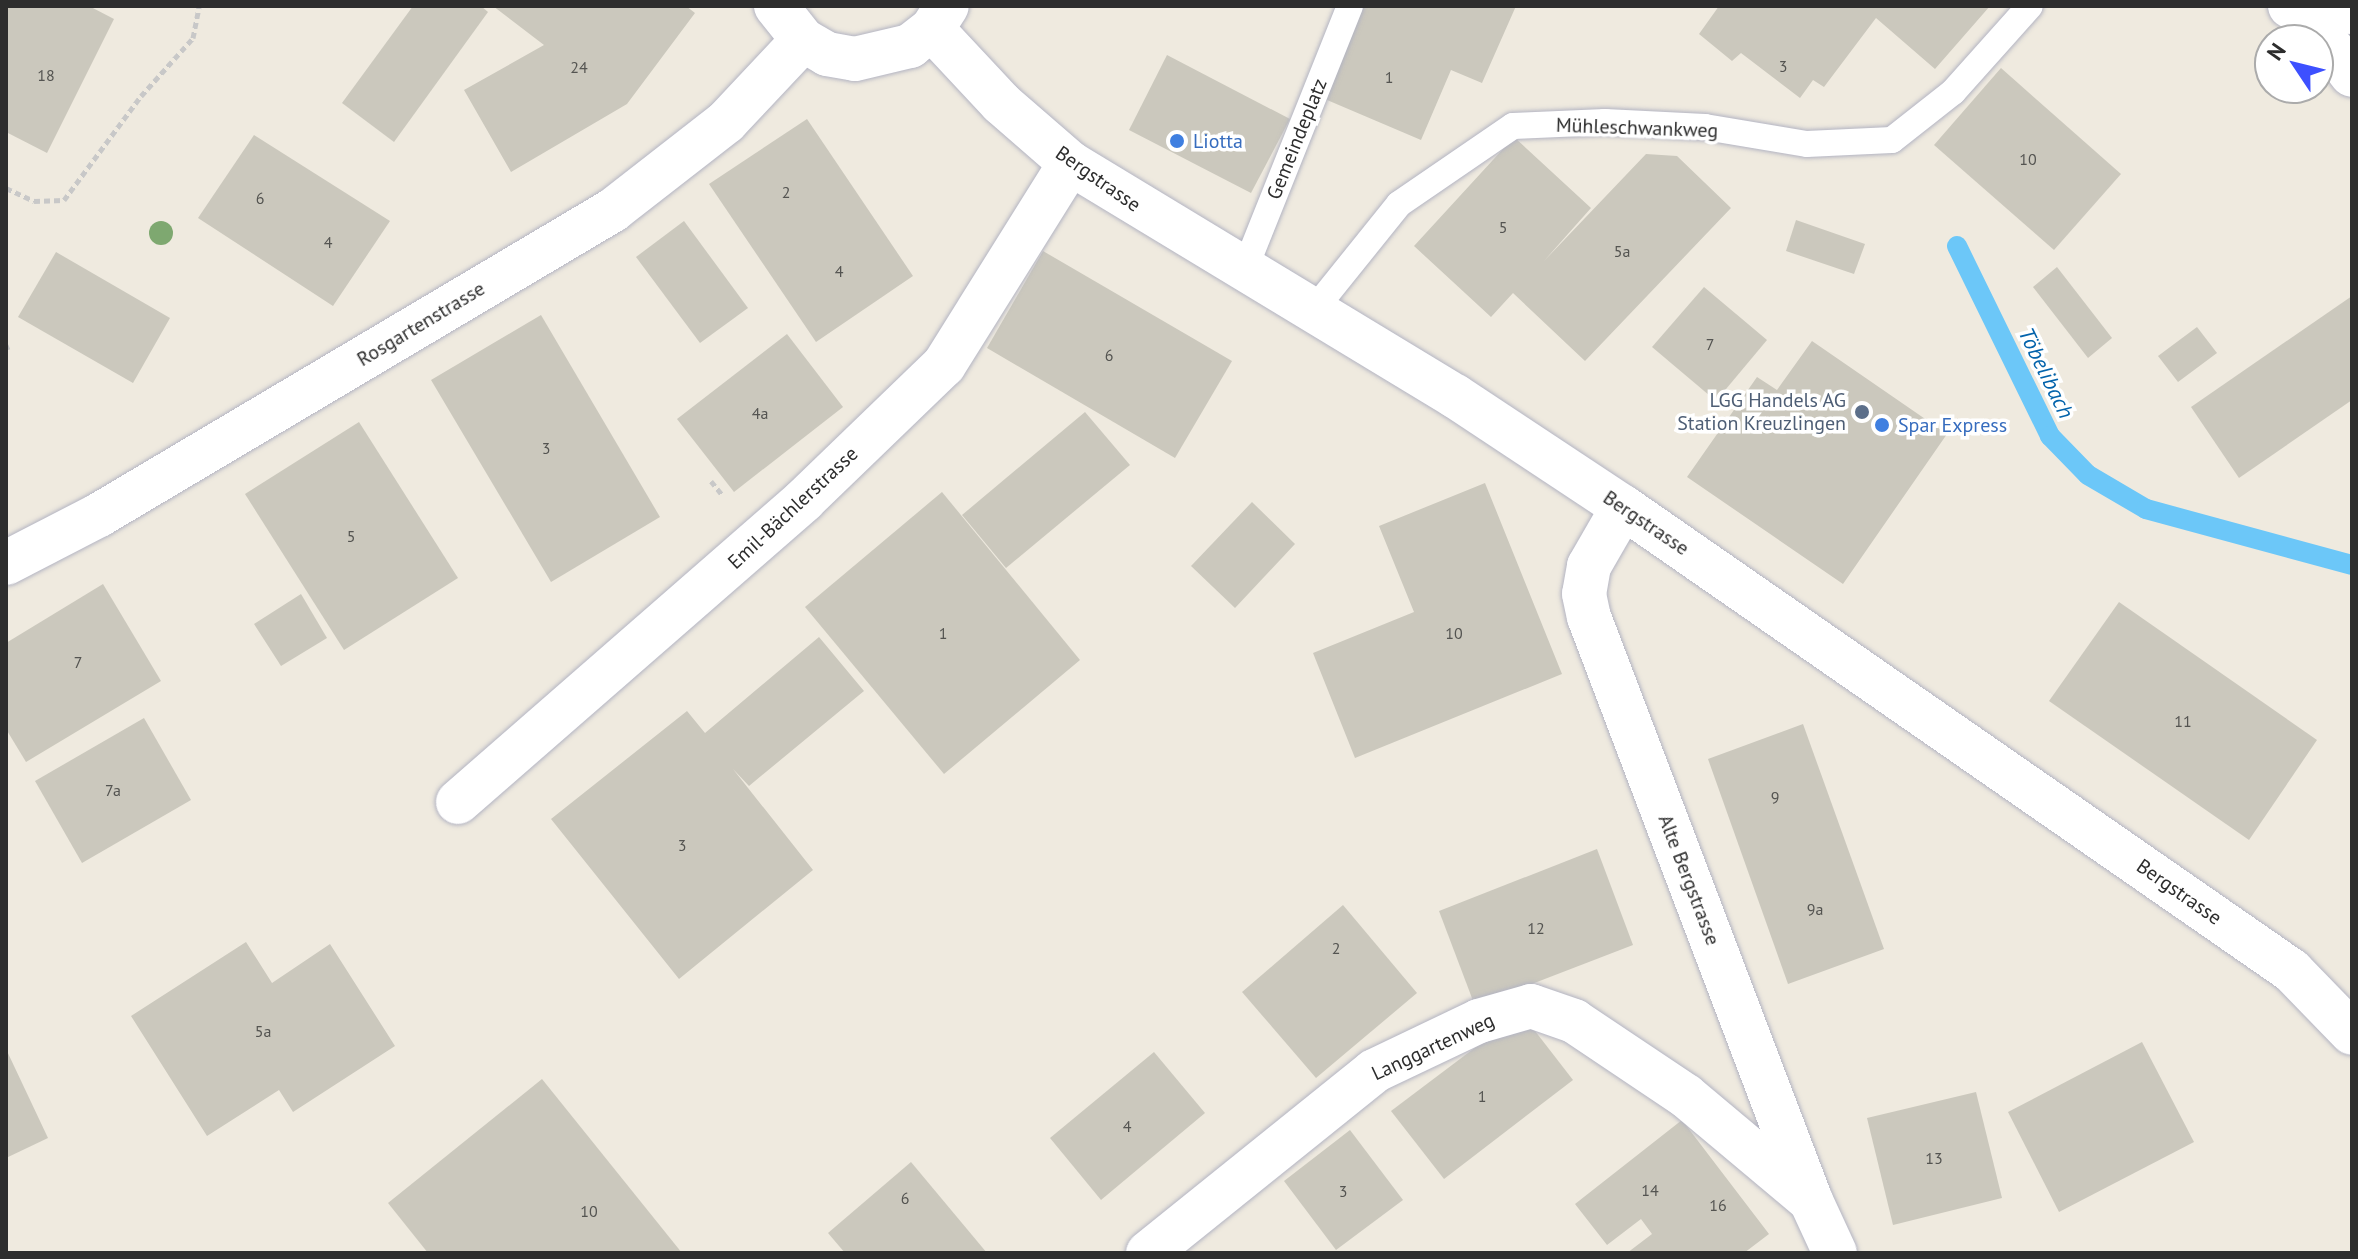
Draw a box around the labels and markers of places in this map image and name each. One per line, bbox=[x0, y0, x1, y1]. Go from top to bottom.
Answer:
place label: Liotta bbox=[1193, 129, 1243, 153]
marker: Liotta bbox=[1168, 132, 1186, 150]
place label: LGG Handels AG Station Kreuzlingen bbox=[1677, 388, 1846, 435]
marker: LGG Handels AG Station Kreuzlingen bbox=[1853, 403, 1871, 421]
place label: Spar Express bbox=[1898, 413, 2007, 437]
marker: Spar Express bbox=[1873, 416, 1891, 434]

